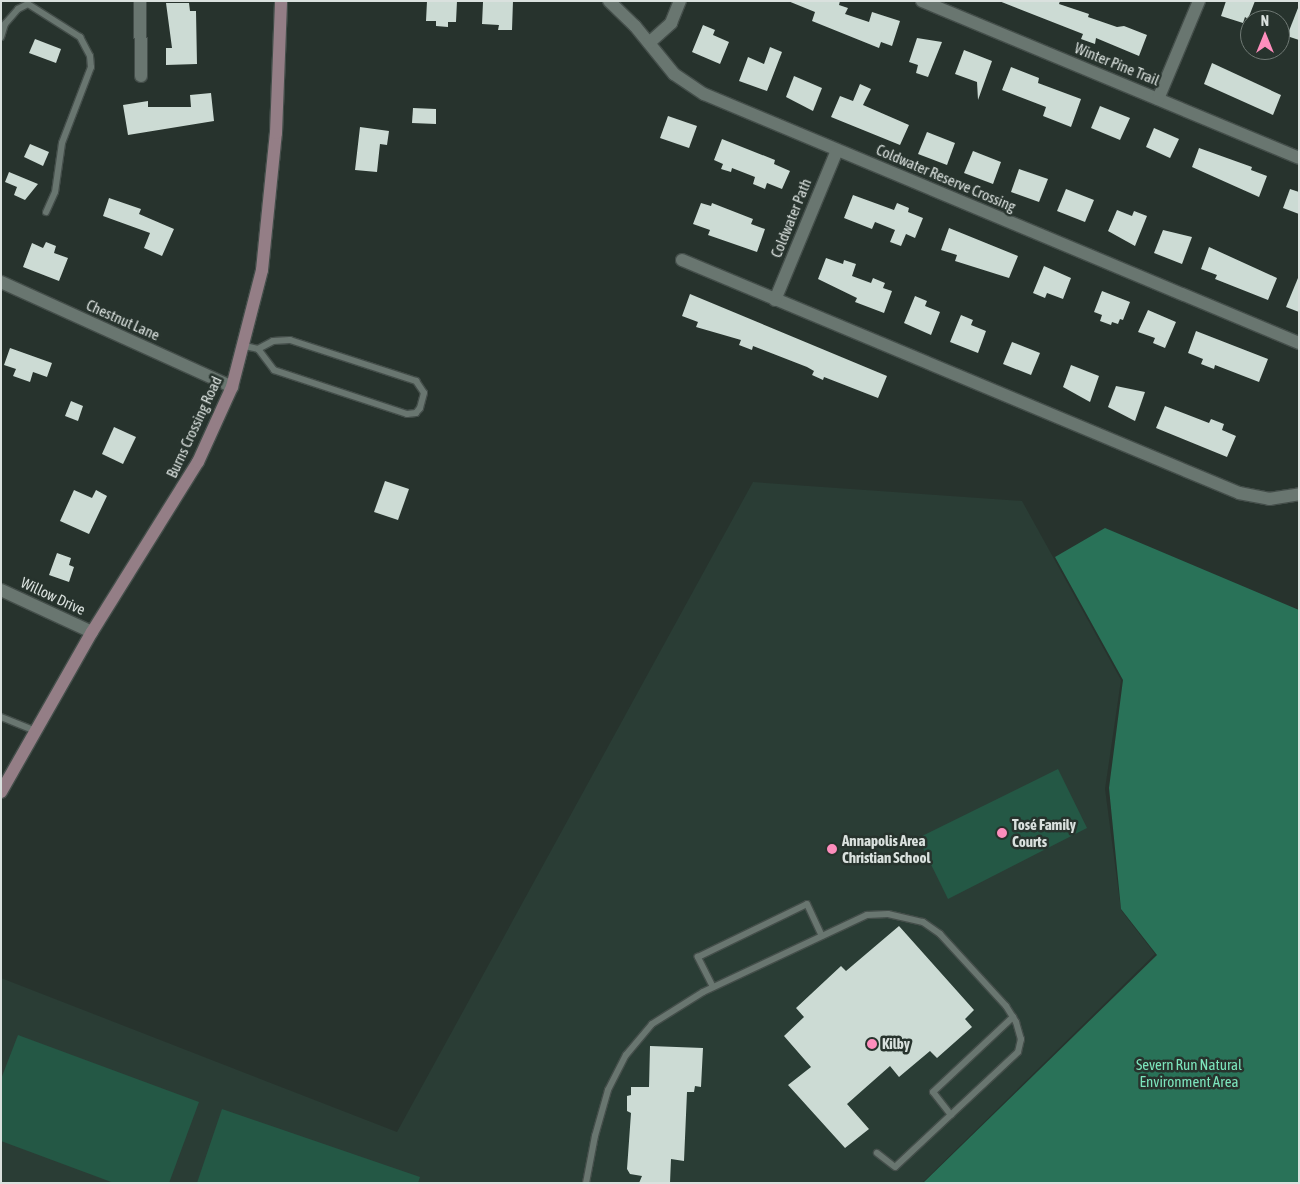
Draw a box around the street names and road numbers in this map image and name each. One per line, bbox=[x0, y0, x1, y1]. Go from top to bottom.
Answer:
street label: Winter Pine Trail bbox=[1072, 39, 1162, 89]
street label: Coldwater Reserve Crossing bbox=[874, 140, 1018, 216]
street label: Coldwater Path bbox=[767, 176, 815, 260]
street label: Chestnut Lane bbox=[84, 296, 162, 344]
street label: Burns Crossing Road bbox=[163, 373, 225, 481]
street label: Willow Drive bbox=[18, 573, 88, 619]

